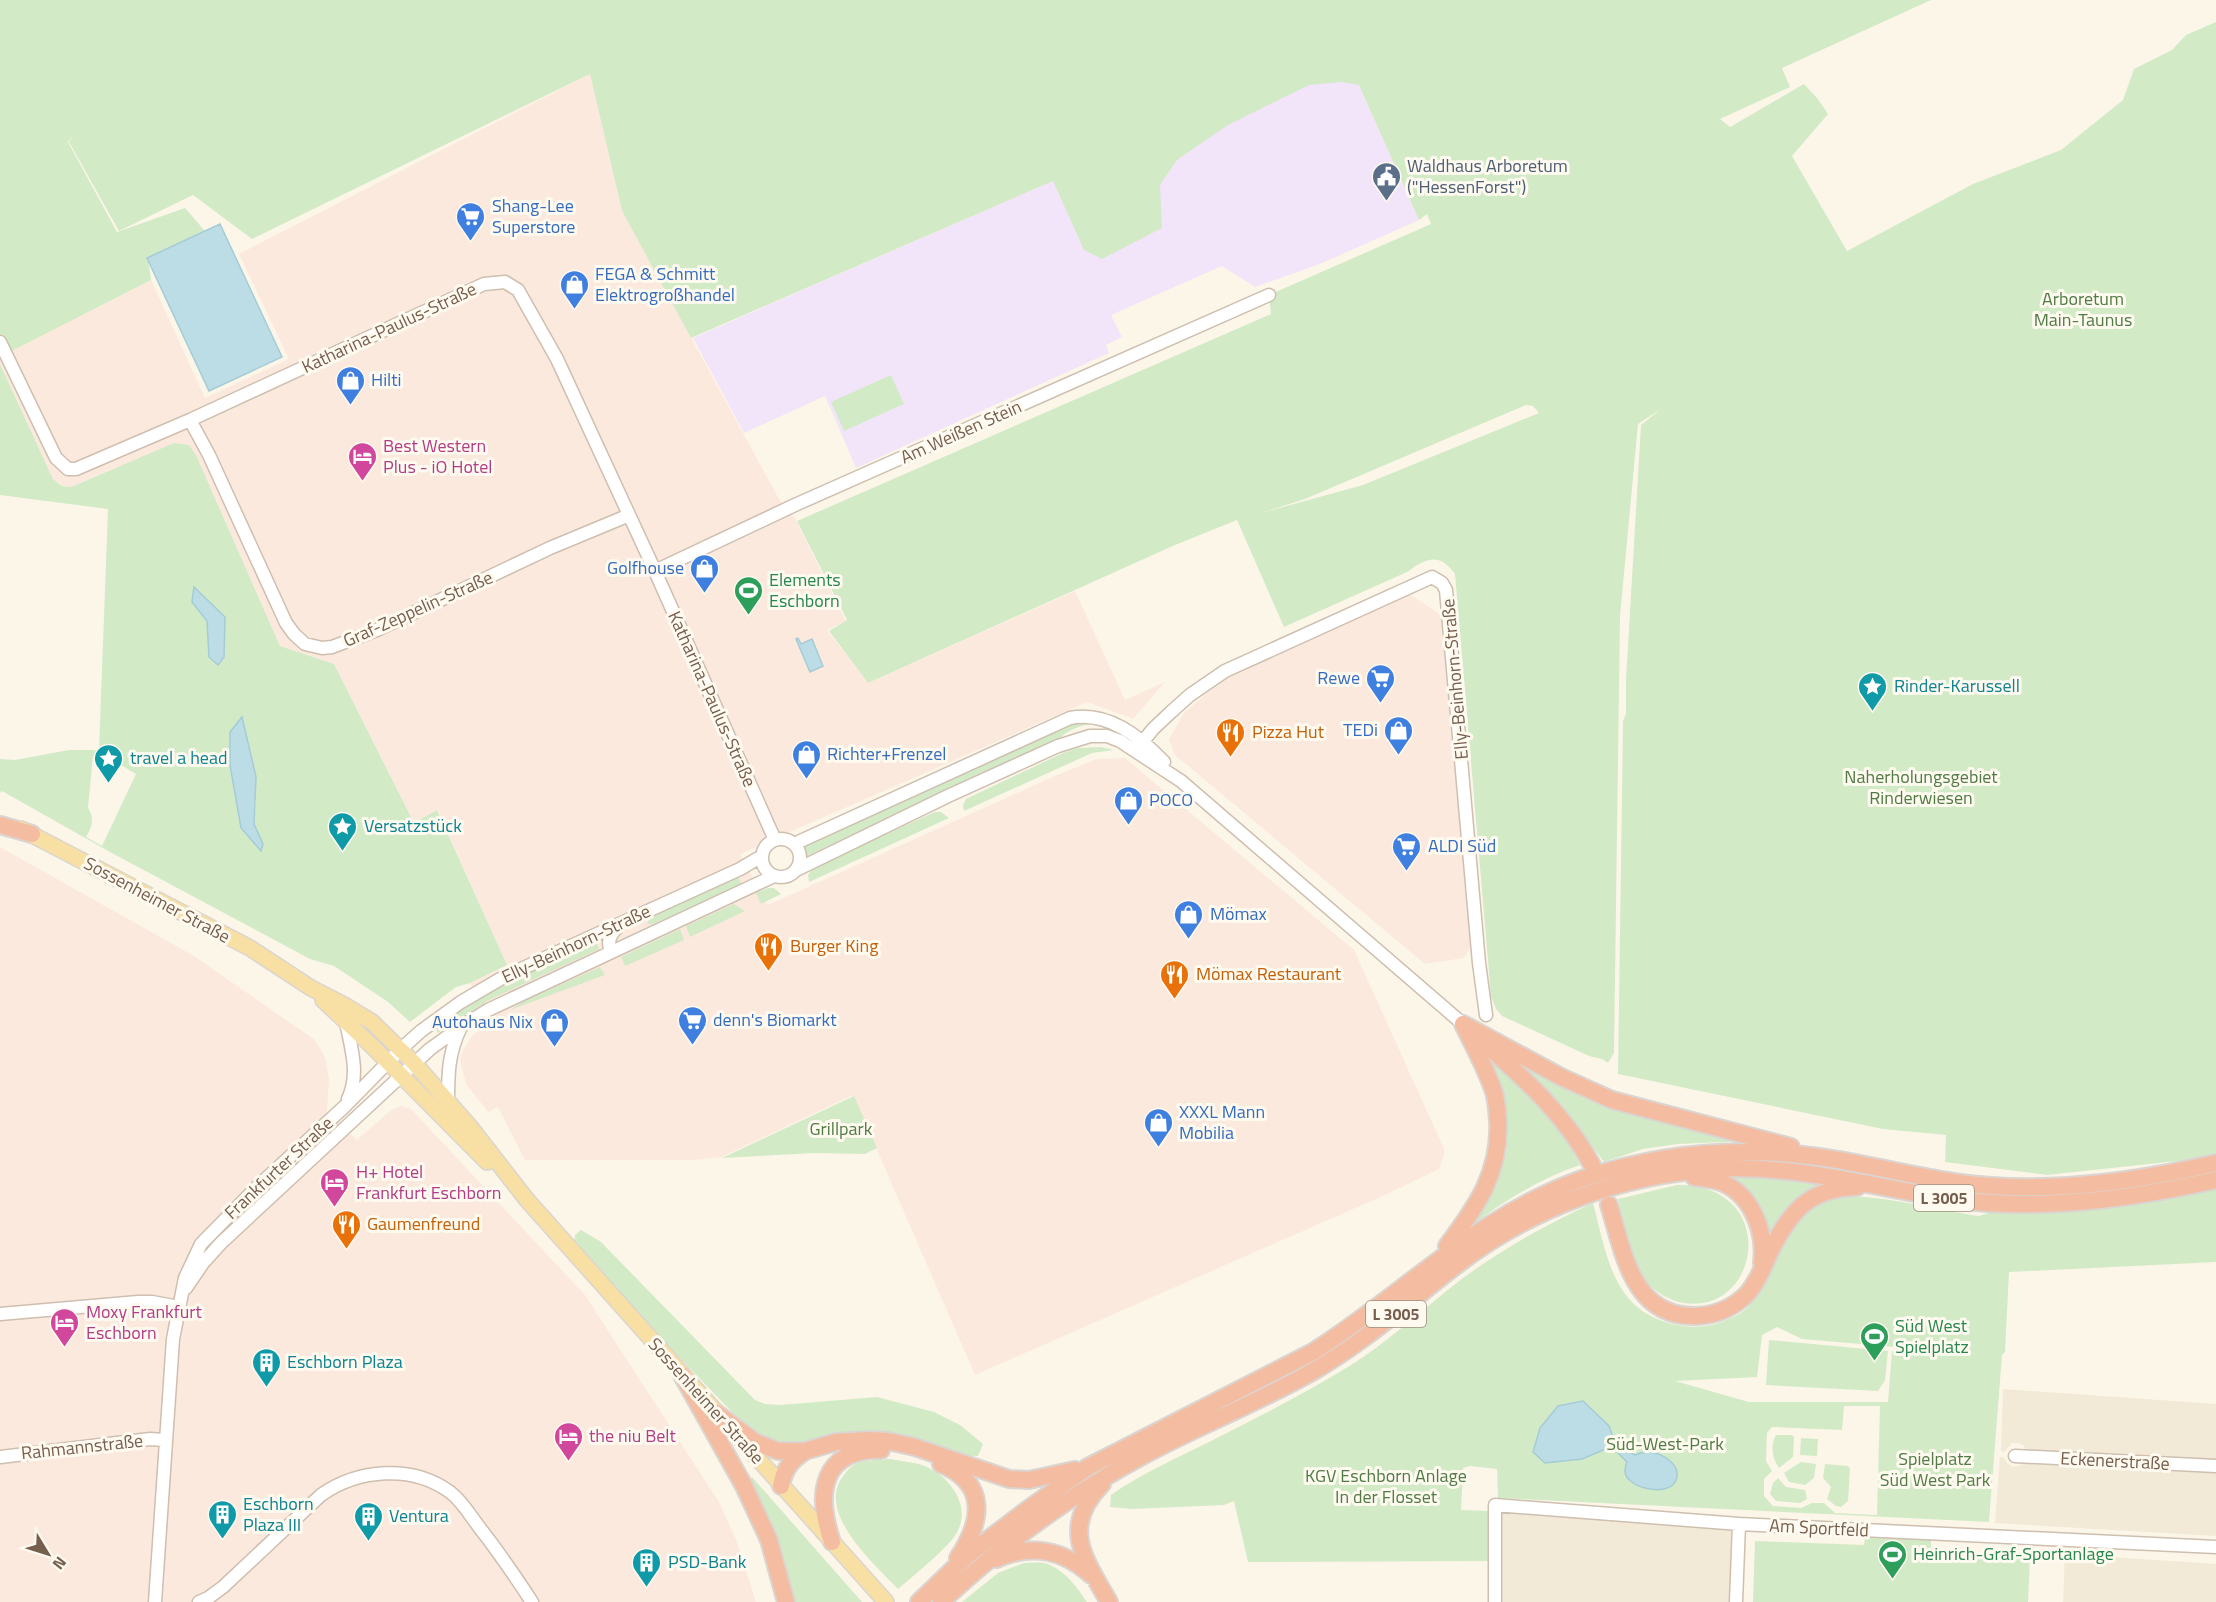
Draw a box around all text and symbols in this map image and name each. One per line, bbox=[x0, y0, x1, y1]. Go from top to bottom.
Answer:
place label: Waldhaus Arboretum ("HessenForst") bbox=[1407, 152, 1568, 200]
public building icon: Waldhaus Arboretum ("HessenForst") bbox=[1370, 160, 1402, 202]
place label: Shang-Lee Superstore bbox=[492, 192, 575, 240]
supermarket icon: Shang-Lee Superstore bbox=[455, 200, 487, 242]
place label: FEGA & Schmitt Elektrogroßhandel bbox=[595, 260, 735, 308]
shop icon: FEGA & Schmitt Elektrogroßhandel bbox=[558, 268, 590, 310]
street label: Katharina-Paulus-Straße bbox=[297, 275, 481, 380]
park label: Arboretum Main-Taunus bbox=[2034, 285, 2132, 333]
shop icon: Hilti bbox=[334, 364, 366, 406]
place label: Hilti bbox=[371, 366, 402, 393]
street label: Am Weißen Stein bbox=[896, 393, 1026, 470]
place label: Best Western Plus - iO Hotel bbox=[383, 432, 492, 480]
hotel icon: Best Western Plus - iO Hotel bbox=[346, 440, 378, 482]
shop icon: Golfhouse bbox=[689, 552, 721, 594]
place label: Golfhouse bbox=[607, 554, 684, 581]
street label: Graf-Zeppelin-Straße bbox=[339, 563, 497, 654]
place label: Elements Eschborn bbox=[769, 566, 841, 614]
sports icon: Elements Eschborn bbox=[732, 574, 764, 616]
street label: Elly-Beinhorn-Straße bbox=[1434, 597, 1475, 761]
street label: Katharina-Paulus-Straße bbox=[661, 606, 763, 791]
supermarket icon: Rewe bbox=[1365, 662, 1397, 704]
place label: Rewe bbox=[1317, 664, 1360, 691]
place icon: Rinder-Karussell bbox=[1857, 670, 1889, 712]
place label: Rinder-Karussell bbox=[1894, 672, 2020, 699]
shop icon: TEDi bbox=[1383, 714, 1415, 756]
restaurant icon: Pizza Hut bbox=[1215, 716, 1247, 758]
place label: TEDi bbox=[1343, 716, 1378, 743]
place label: Pizza Hut bbox=[1252, 718, 1325, 745]
shop icon: Richter+Frenzel bbox=[790, 738, 822, 780]
place label: Richter+Frenzel bbox=[827, 740, 946, 767]
place icon: travel a head bbox=[93, 742, 125, 784]
place label: travel a head bbox=[130, 744, 227, 771]
park label: Naherholungsgebiet Rinderwiesen bbox=[1844, 763, 1998, 811]
shop icon: POCO bbox=[1112, 784, 1144, 826]
place label: POCO bbox=[1149, 786, 1193, 813]
place icon: Versatzstück bbox=[327, 810, 359, 852]
place label: Versatzstück bbox=[364, 812, 462, 839]
supermarket icon: ALDI Süd bbox=[1391, 830, 1423, 872]
place label: ALDI Süd bbox=[1428, 832, 1496, 859]
street label: Sossenheimer Straße bbox=[79, 850, 235, 950]
street label: Elly-Beinhorn-Straße bbox=[497, 897, 655, 990]
shop icon: Mömax bbox=[1173, 898, 1205, 940]
place label: Mömax bbox=[1210, 900, 1267, 927]
restaurant icon: Burger King bbox=[753, 930, 785, 972]
place label: Burger King bbox=[790, 932, 878, 959]
restaurant icon: Mömax Restaurant bbox=[1159, 958, 1191, 1000]
place label: Mömax Restaurant bbox=[1196, 960, 1342, 987]
supermarket icon: denn's Biomarkt bbox=[676, 1004, 708, 1046]
shop icon: Autohaus Nix bbox=[538, 1006, 570, 1048]
place label: denn's Biomarkt bbox=[713, 1006, 837, 1033]
place label: Autohaus Nix bbox=[432, 1008, 533, 1035]
place label: XXXL Mann Mobilia bbox=[1179, 1098, 1265, 1146]
shop icon: XXXL Mann Mobilia bbox=[1142, 1106, 1174, 1148]
street label: Frankfurter Straße bbox=[218, 1110, 339, 1225]
park label: Grillpark bbox=[810, 1115, 873, 1142]
place label: H+ Hotel Frankfurt Eschborn bbox=[356, 1158, 501, 1206]
hotel icon: H+ Hotel Frankfurt Eschborn bbox=[319, 1166, 351, 1208]
road number: L 3005 bbox=[1914, 1185, 1974, 1211]
restaurant icon: Gaumenfreund bbox=[330, 1208, 362, 1250]
place label: Gaumenfreund bbox=[367, 1210, 480, 1237]
place label: Moxy Frankfurt Eschborn bbox=[86, 1298, 202, 1346]
road number: L 3005 bbox=[1366, 1301, 1426, 1327]
hotel icon: Moxy Frankfurt Eschborn bbox=[49, 1306, 81, 1348]
place label: Süd West Spielplatz bbox=[1895, 1312, 1969, 1360]
sports icon: Süd West Spielplatz bbox=[1858, 1320, 1890, 1362]
street label: Sossenheimer Straße bbox=[642, 1331, 771, 1470]
building icon: Eschborn Plaza bbox=[250, 1346, 282, 1388]
place label: Eschborn Plaza bbox=[287, 1348, 403, 1375]
hotel icon: the niu Belt bbox=[552, 1420, 584, 1462]
place label: the niu Belt bbox=[589, 1422, 676, 1449]
street label: Rahmannstraße bbox=[20, 1427, 144, 1466]
park label: Süd-West-Park bbox=[1606, 1430, 1724, 1457]
street label: Eckenerstraße bbox=[2060, 1444, 2170, 1477]
park label: Spielplatz Süd West Park bbox=[1880, 1445, 1991, 1493]
park label: KGV Eschborn Anlage In der Flosset bbox=[1305, 1462, 1467, 1510]
place label: Eschborn Plaza III bbox=[243, 1490, 314, 1538]
building icon: Eschborn Plaza III bbox=[206, 1498, 238, 1540]
building icon: Ventura bbox=[352, 1500, 384, 1542]
place label: Ventura bbox=[389, 1502, 449, 1529]
street label: Am Sportfeld bbox=[1769, 1511, 1869, 1544]
north arrow bbox=[18, 1524, 78, 1584]
sports icon: Heinrich-Graf-Sportanlage bbox=[1876, 1538, 1908, 1580]
place label: Heinrich-Graf-Sportanlage bbox=[1913, 1540, 2114, 1567]
building icon: PSD-Bank bbox=[631, 1546, 663, 1588]
place label: PSD-Bank bbox=[668, 1548, 747, 1575]
text: N bbox=[47, 1551, 73, 1575]

